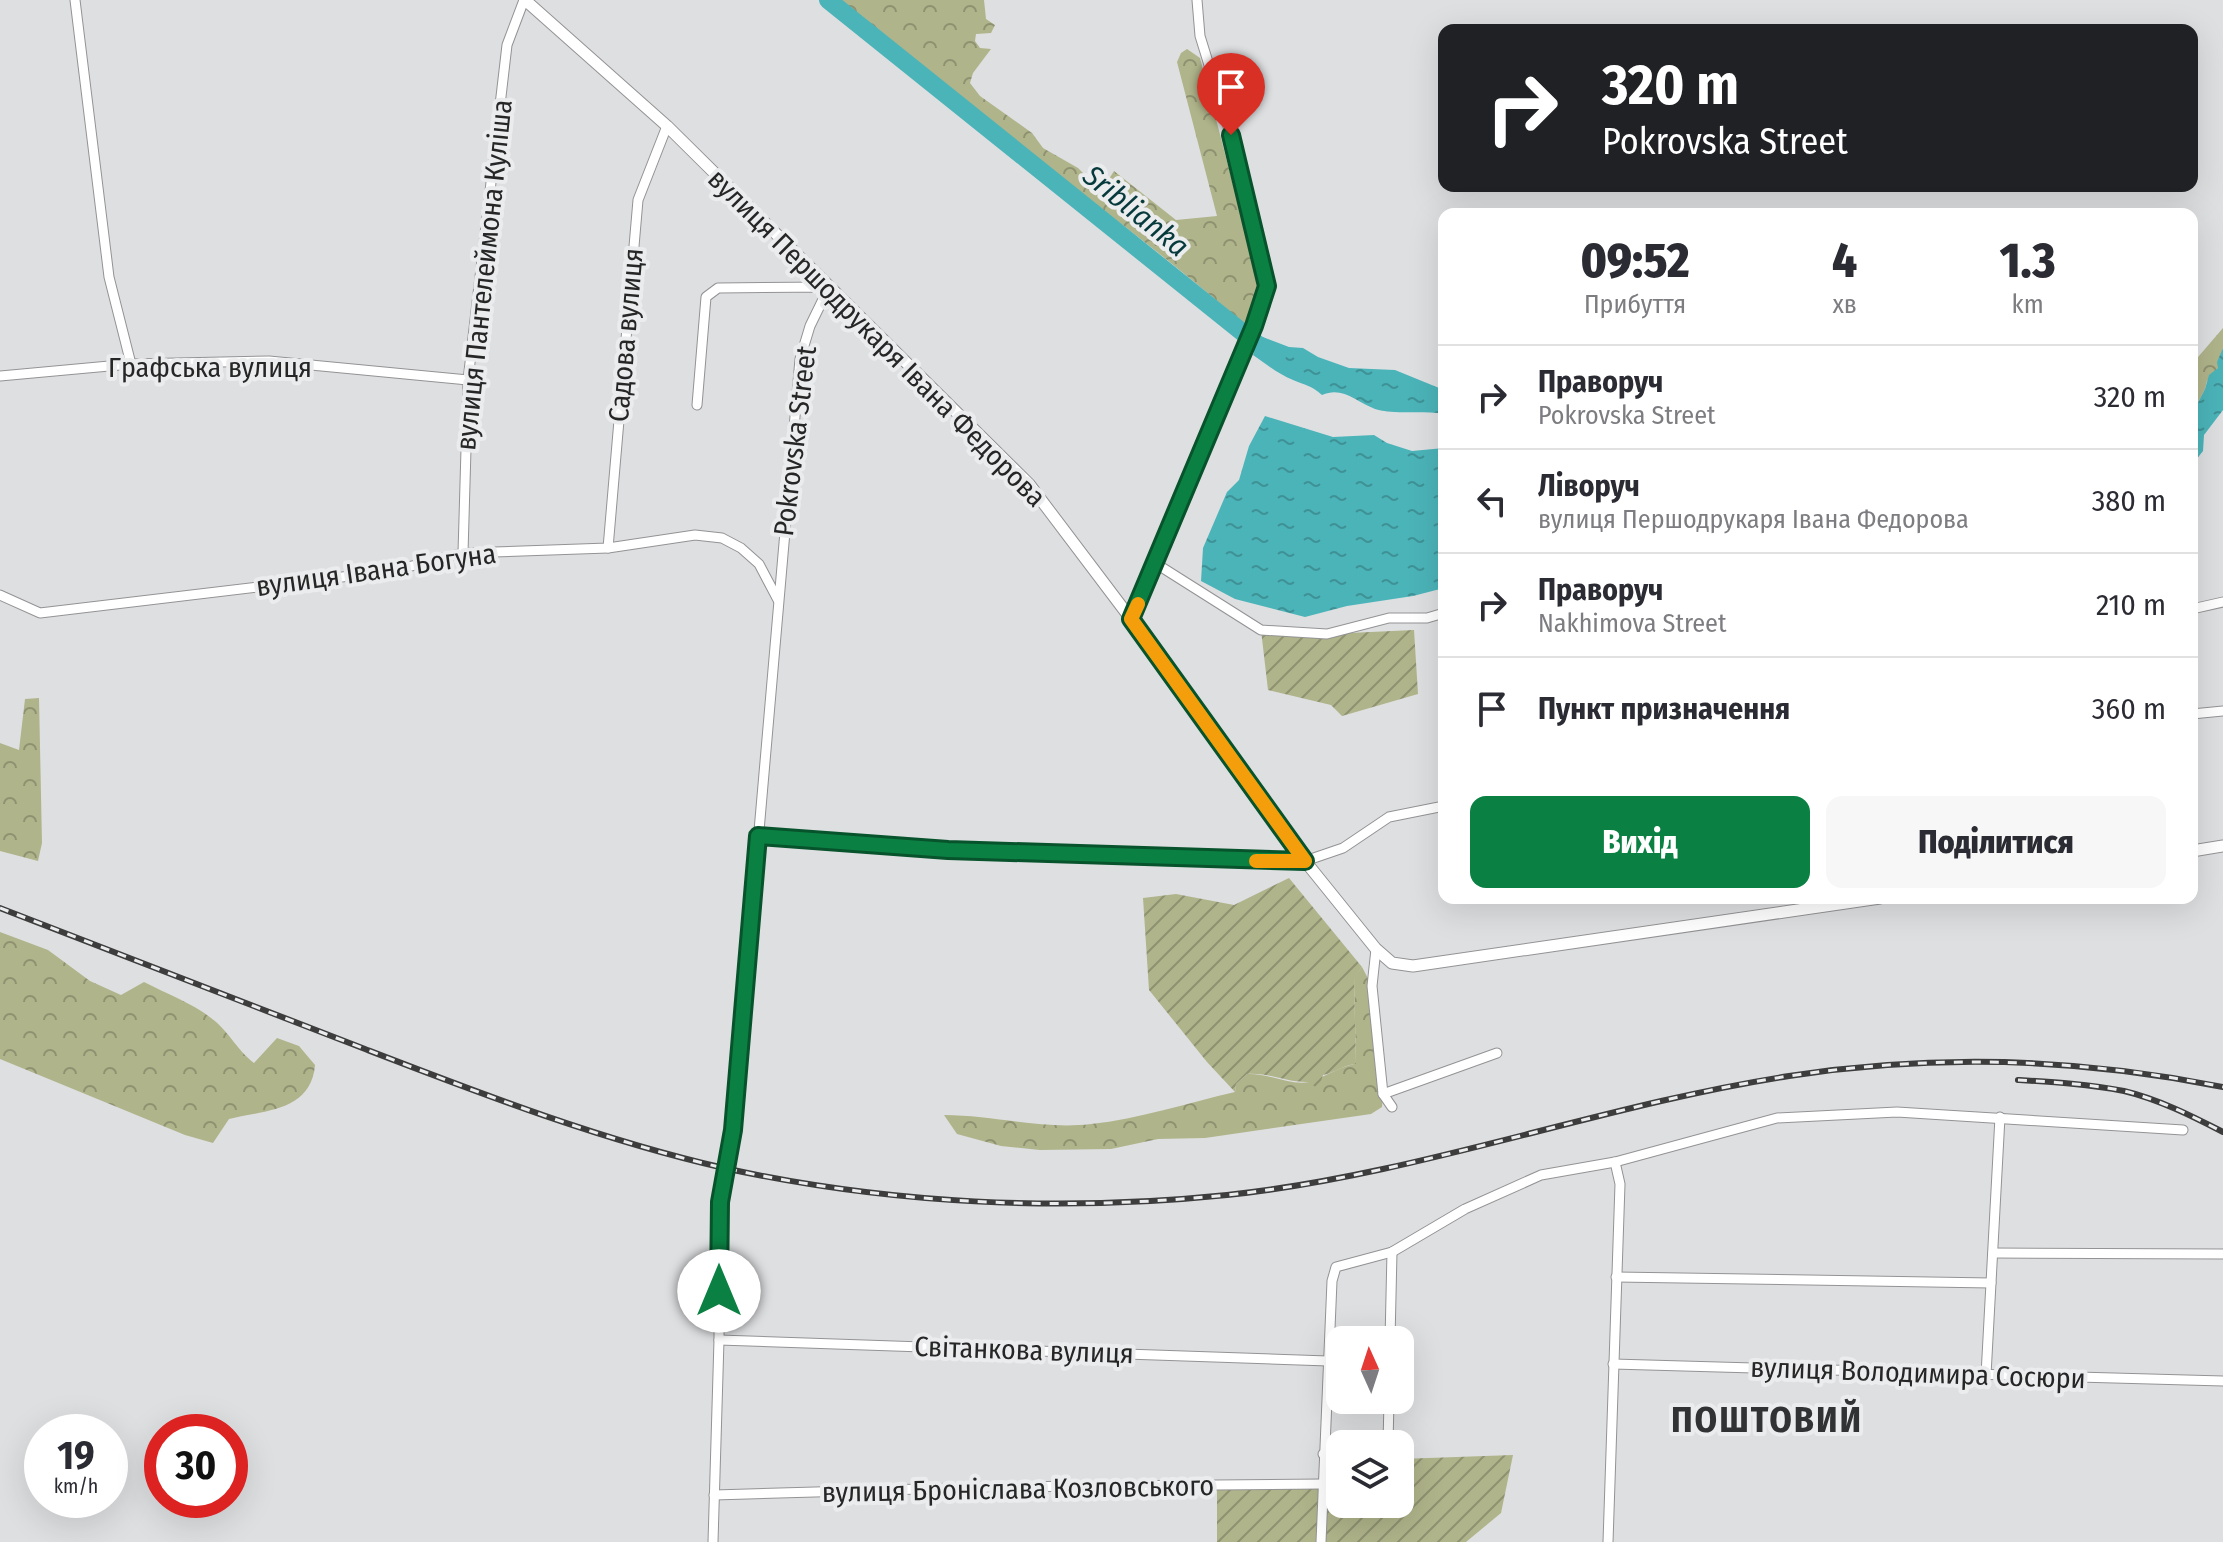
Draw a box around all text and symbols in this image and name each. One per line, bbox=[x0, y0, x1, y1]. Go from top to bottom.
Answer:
text: 320 m bbox=[1602, 52, 1739, 119]
pin bbox=[1197, 53, 1265, 135]
icon: right bbox=[1470, 56, 1574, 160]
icon: arrive bbox=[1209, 65, 1253, 109]
street label: вулиця Пантелеймона Куліша bbox=[449, 98, 519, 452]
text: Pokrovska Street bbox=[1602, 120, 1848, 164]
water label: Sriblianka bbox=[1075, 157, 1196, 264]
street label: вулиця Першодрукаря Івана Федорова bbox=[701, 162, 1053, 514]
text: 09:52 bbox=[1580, 232, 1690, 290]
text: 4 bbox=[1832, 232, 1857, 290]
text: 1.3 bbox=[2000, 232, 2056, 290]
street label: Садова вулиця bbox=[602, 247, 650, 423]
text: Прибуття bbox=[1584, 289, 1686, 320]
text: хв bbox=[1832, 289, 1857, 320]
text: km bbox=[2012, 289, 2044, 320]
street label: Pokrovska Street bbox=[767, 343, 823, 538]
street label: Графська вулиця bbox=[108, 351, 312, 384]
text: Праворуч bbox=[1538, 364, 1663, 400]
icon: right bbox=[1470, 375, 1514, 419]
text: 320 m bbox=[2094, 379, 2166, 415]
text: Pokrovska Street bbox=[1538, 400, 1716, 431]
text: Ліворуч bbox=[1538, 468, 1640, 504]
icon: left bbox=[1470, 479, 1514, 523]
text: 380 m bbox=[2092, 483, 2166, 519]
text: вулиця Першодрукаря Івана Федорова bbox=[1538, 504, 1969, 535]
street label: вулиця Івана Богуна bbox=[254, 537, 498, 603]
text: Праворуч bbox=[1538, 572, 1663, 608]
icon: right bbox=[1470, 583, 1514, 627]
text: 210 m bbox=[2096, 587, 2166, 623]
text: Nakhimova Street bbox=[1538, 608, 1726, 639]
icon: arrive bbox=[1470, 687, 1514, 731]
text: Пункт призначення bbox=[1538, 691, 1790, 727]
text: 360 m bbox=[2092, 691, 2166, 727]
button: Вихід bbox=[1470, 796, 1810, 888]
button: Поділитися bbox=[1826, 796, 2166, 888]
position arrow bbox=[677, 1249, 761, 1333]
north arrow bbox=[1326, 1326, 1414, 1414]
map controls bbox=[1326, 1326, 1414, 1518]
street label: Світанкова вулиця bbox=[914, 1330, 1134, 1370]
street label: вулиця Володимира Сосюри bbox=[1750, 1351, 2086, 1395]
district label: ПОШТОВИЙ bbox=[1671, 1398, 1863, 1442]
speed limit sign: 30 bbox=[144, 1414, 248, 1518]
button: layers bbox=[1326, 1430, 1414, 1518]
text: 19 bbox=[57, 1432, 95, 1480]
street label: вулиця Броніслава Козловського bbox=[822, 1469, 1214, 1509]
text: km/h bbox=[54, 1474, 98, 1498]

